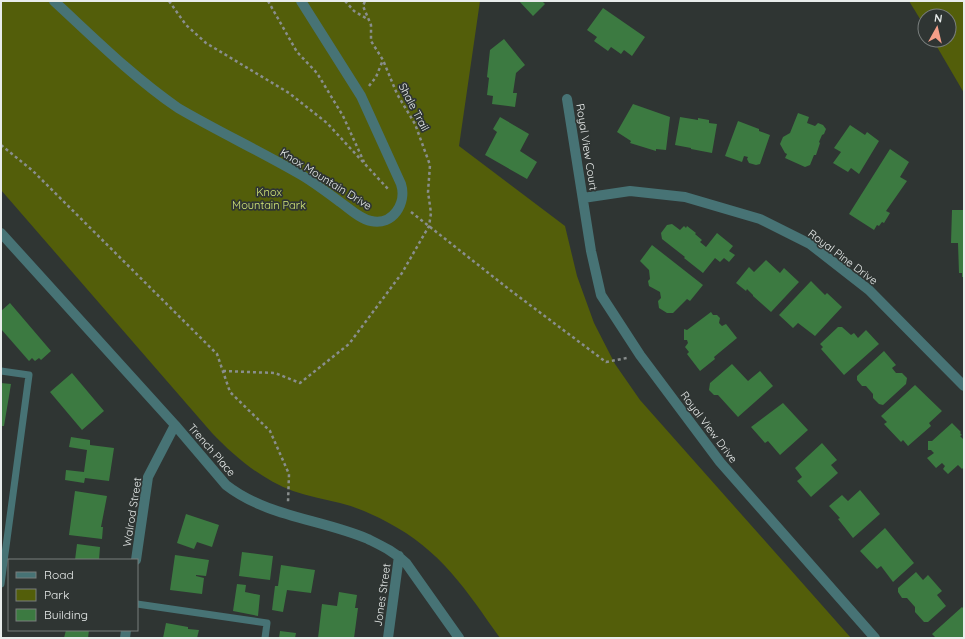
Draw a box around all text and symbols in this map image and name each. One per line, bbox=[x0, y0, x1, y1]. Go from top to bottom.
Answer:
north arrow bbox=[917, 8, 957, 48]
text: N bbox=[933, 11, 943, 26]
street label: Shale Trail bbox=[396, 81, 432, 133]
street label: Royal View Court bbox=[573, 103, 601, 192]
street label: Knox Mountain Drive bbox=[278, 145, 374, 213]
park label: Knox Mountain Park bbox=[232, 185, 306, 212]
street label: Royal Pine Drive bbox=[805, 226, 881, 288]
street label: Royal View Drive bbox=[678, 388, 740, 466]
street label: Trench Place bbox=[185, 421, 239, 479]
street label: Walrod Street bbox=[120, 476, 144, 548]
legend bbox=[8, 559, 138, 631]
street label: Jones Street bbox=[371, 562, 393, 628]
text: Road bbox=[44, 567, 74, 582]
text: Park bbox=[44, 587, 69, 602]
text: Building bbox=[44, 607, 88, 622]

